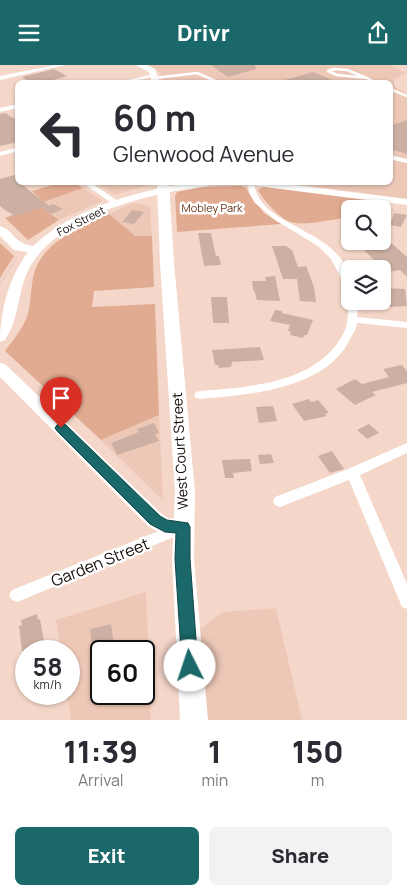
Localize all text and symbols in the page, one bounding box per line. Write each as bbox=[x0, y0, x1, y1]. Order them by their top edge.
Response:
text: Drivr bbox=[177, 18, 230, 48]
icon: menu bbox=[15, 19, 43, 47]
icon: share bbox=[364, 19, 392, 47]
text: 60 m bbox=[113, 94, 196, 142]
icon: left bbox=[30, 100, 95, 165]
text: Glenwood Avenue bbox=[113, 139, 294, 169]
park label: Mobley Park bbox=[181, 200, 243, 215]
map controls bbox=[341, 200, 391, 310]
button: search bbox=[341, 200, 391, 250]
street label: Fox Street bbox=[54, 202, 107, 239]
button: layers bbox=[341, 260, 391, 310]
pin bbox=[40, 377, 82, 428]
icon: arrive bbox=[47, 384, 75, 412]
street label: West Court Street bbox=[167, 392, 192, 510]
street label: Garden Street bbox=[48, 532, 152, 592]
position arrow bbox=[163, 639, 215, 691]
speed limit sign: 60 bbox=[90, 640, 155, 705]
text: 58 bbox=[33, 649, 62, 684]
text: km/h bbox=[34, 676, 61, 693]
text: 11:39 bbox=[64, 731, 138, 772]
text: 1 bbox=[208, 731, 222, 772]
text: 150 bbox=[292, 731, 343, 772]
text: Arrival bbox=[78, 769, 124, 791]
text: min bbox=[202, 769, 228, 791]
text: m bbox=[311, 769, 324, 791]
button: Exit bbox=[15, 827, 199, 885]
button: Share bbox=[209, 827, 392, 885]

